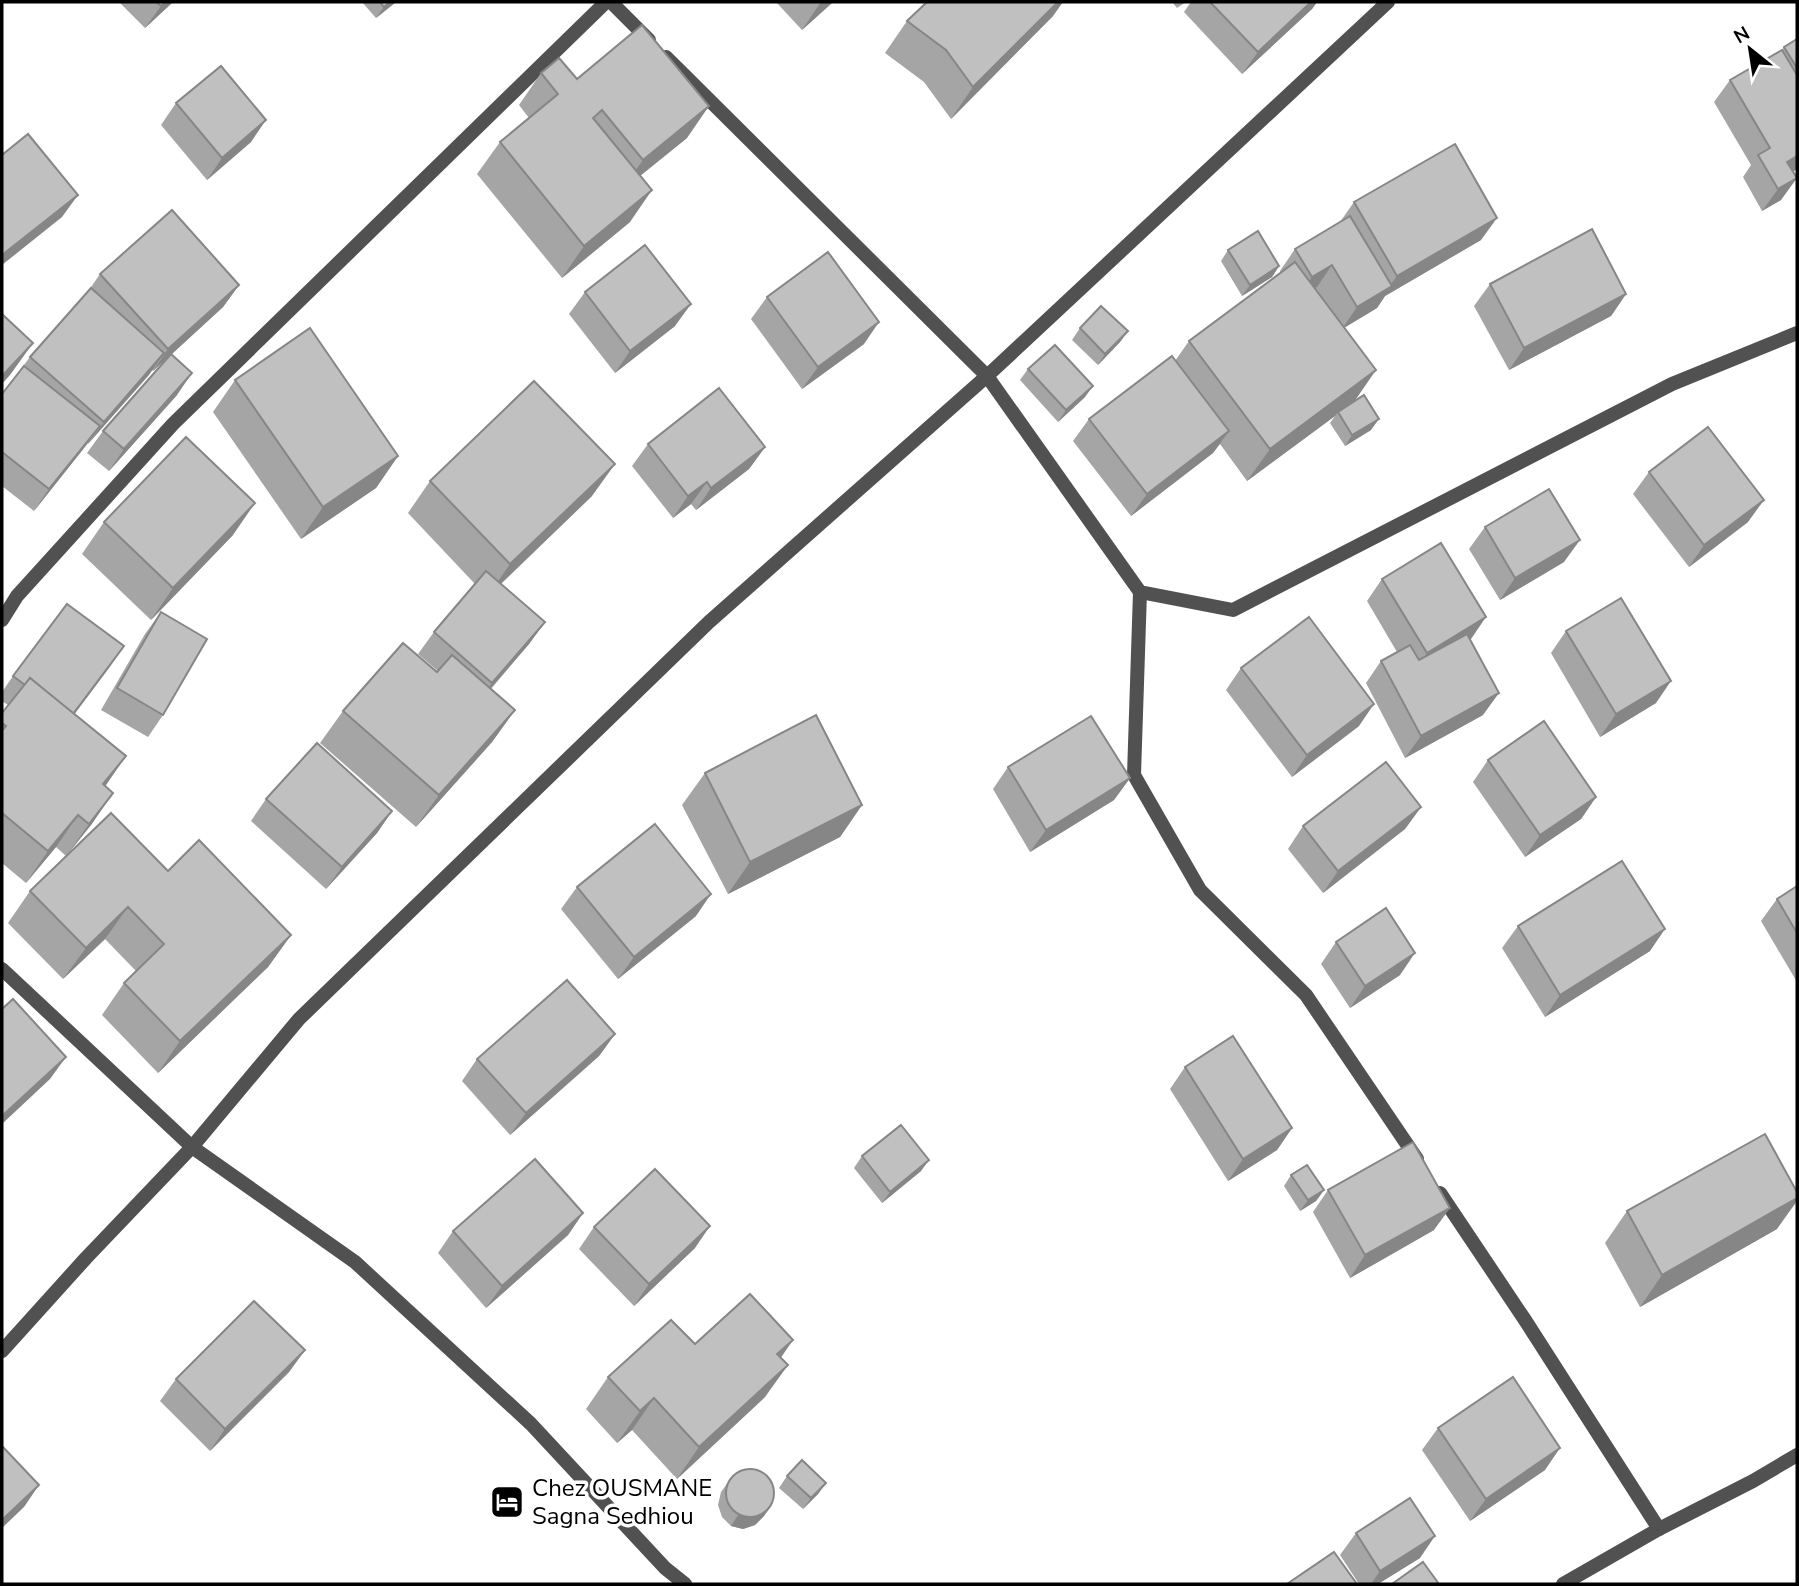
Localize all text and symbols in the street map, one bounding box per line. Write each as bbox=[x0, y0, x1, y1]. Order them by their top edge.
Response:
north arrow bbox=[1715, 14, 1785, 84]
text: N bbox=[1729, 20, 1755, 50]
place label: Chez OUSMANE Sagna Sedhiou bbox=[532, 1472, 712, 1532]
hotel icon: Chez OUSMANE Sagna Sedhiou bbox=[488, 1483, 526, 1521]

